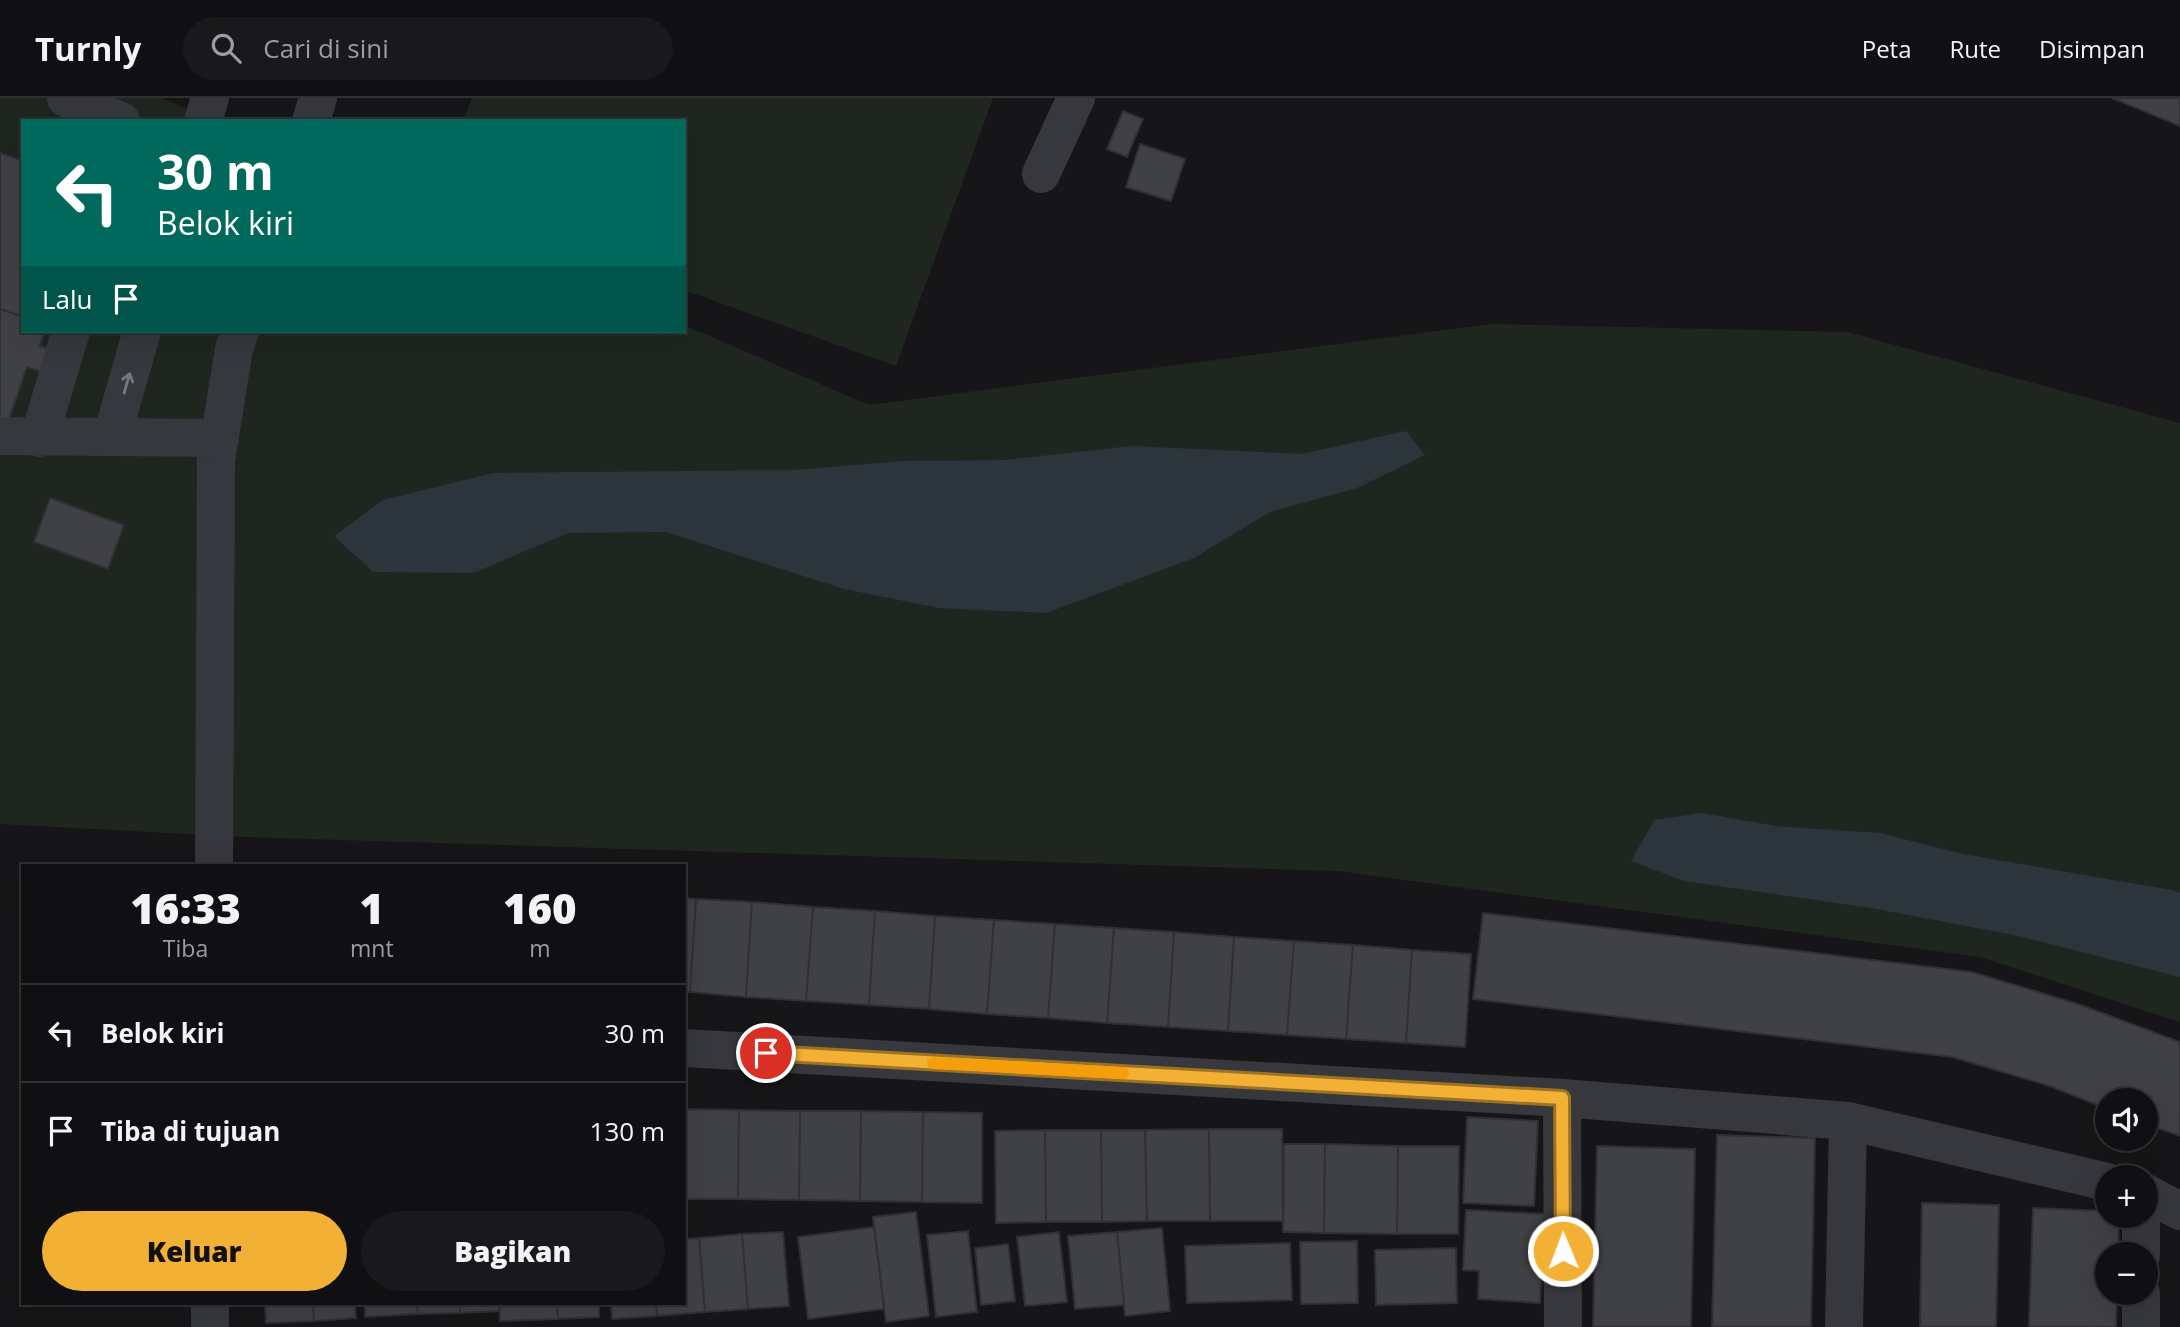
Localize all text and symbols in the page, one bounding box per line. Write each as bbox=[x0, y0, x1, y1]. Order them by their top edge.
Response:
search box bbox=[183, 17, 673, 80]
text: Turnly bbox=[35, 26, 141, 71]
icon: search bbox=[207, 29, 245, 67]
text: Cari di sini bbox=[263, 30, 389, 66]
text: Peta bbox=[1862, 32, 1912, 65]
text: Rute bbox=[1950, 32, 2001, 65]
text: Disimpan bbox=[2039, 32, 2145, 65]
text: 30 m bbox=[157, 138, 274, 204]
icon: left bbox=[42, 147, 133, 238]
text: Belok kiri bbox=[157, 201, 294, 244]
icon: arrive bbox=[107, 280, 145, 318]
text: Lalu bbox=[42, 281, 93, 317]
one-way arrow bbox=[121, 372, 134, 395]
text: 16:33 bbox=[130, 879, 241, 936]
text: 1 bbox=[360, 879, 384, 936]
text: 160 bbox=[503, 879, 577, 936]
text: Tiba bbox=[163, 932, 208, 964]
text: mnt bbox=[350, 932, 394, 964]
text: m bbox=[529, 932, 550, 964]
icon: left bbox=[42, 1014, 80, 1052]
text: Belok kiri bbox=[101, 1015, 225, 1051]
text: 30 m bbox=[604, 1015, 665, 1051]
pin bbox=[736, 1023, 796, 1083]
icon: arrive bbox=[747, 1034, 785, 1072]
map controls bbox=[2095, 1088, 2158, 1305]
button: sound bbox=[2095, 1088, 2158, 1151]
icon: arrive bbox=[42, 1112, 80, 1150]
text: Tiba di tujuan bbox=[101, 1113, 280, 1149]
text: 130 m bbox=[590, 1113, 665, 1149]
button: + bbox=[2095, 1165, 2158, 1228]
button: Keluar bbox=[42, 1211, 347, 1291]
button: Bagikan bbox=[361, 1211, 665, 1291]
position arrow bbox=[1526, 1214, 1600, 1288]
button: − bbox=[2095, 1242, 2158, 1305]

